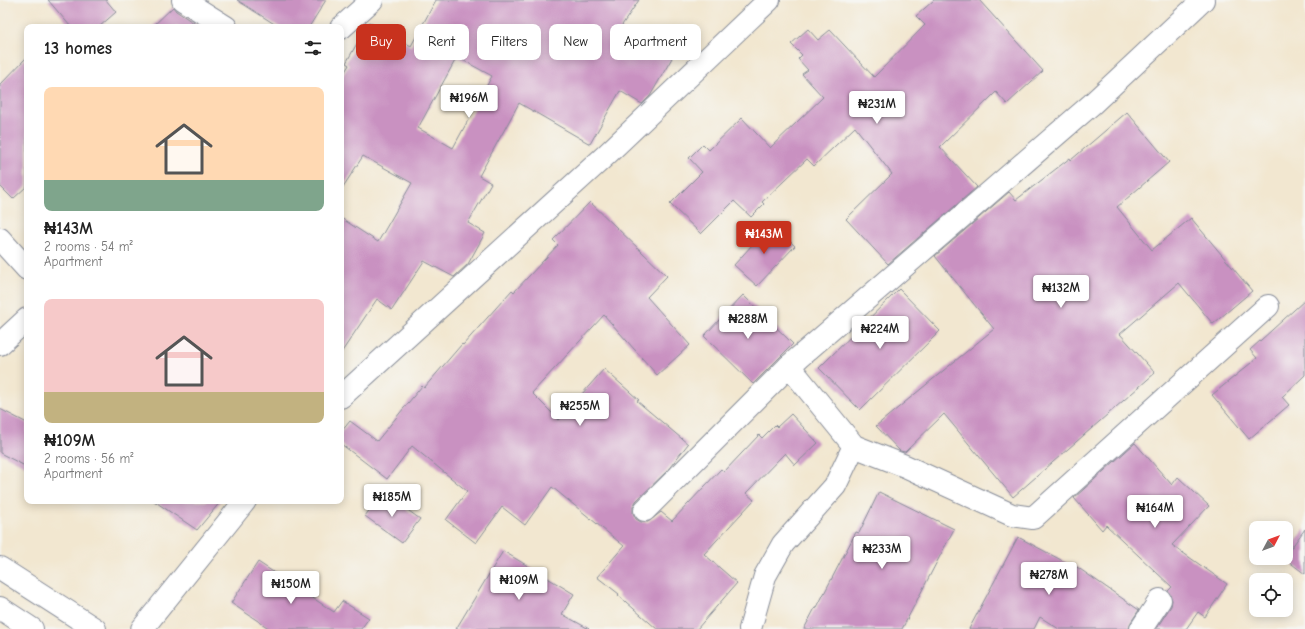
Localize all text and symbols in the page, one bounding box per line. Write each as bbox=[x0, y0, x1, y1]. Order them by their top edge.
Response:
chip: Buy bbox=[356, 24, 406, 60]
chip: Rent bbox=[414, 24, 469, 60]
chip: Filters bbox=[477, 24, 541, 60]
chip: New bbox=[549, 24, 602, 60]
chip: Apartment bbox=[610, 24, 701, 60]
icon: filters bbox=[302, 37, 324, 59]
text: 13 homes bbox=[44, 39, 112, 58]
pin: ₦196M bbox=[441, 85, 497, 119]
text: ₦196M bbox=[450, 90, 488, 105]
pin: ₦231M bbox=[849, 91, 905, 125]
text: ₦231M bbox=[858, 96, 896, 111]
icon: home bbox=[148, 113, 220, 185]
text: ₦143M bbox=[44, 219, 93, 238]
pin: ₦143M bbox=[736, 221, 792, 255]
text: ₦143M bbox=[745, 226, 783, 241]
text: 2 rooms · 54 m² bbox=[44, 239, 133, 254]
text: Apartment bbox=[44, 254, 102, 269]
pin: ₦132M bbox=[1033, 275, 1089, 309]
text: ₦132M bbox=[1042, 280, 1080, 295]
pin: ₦288M bbox=[720, 306, 776, 340]
text: ₦288M bbox=[728, 311, 768, 326]
pin: ₦224M bbox=[852, 316, 908, 350]
text: ₦224M bbox=[861, 321, 899, 336]
icon: home bbox=[148, 325, 220, 397]
pin: ₦255M bbox=[552, 393, 608, 427]
text: ₦255M bbox=[560, 398, 600, 413]
text: ₦109M bbox=[44, 431, 95, 450]
text: 2 rooms · 56 m² bbox=[44, 451, 133, 466]
text: Apartment bbox=[44, 466, 102, 481]
pin: ₦185M bbox=[364, 484, 420, 518]
text: ₦185M bbox=[373, 489, 411, 504]
pin: ₦164M bbox=[1127, 495, 1183, 529]
text: ₦164M bbox=[1136, 500, 1174, 515]
north arrow bbox=[1249, 521, 1293, 565]
map controls bbox=[1249, 521, 1293, 617]
pin: ₦233M bbox=[854, 536, 910, 570]
text: ₦233M bbox=[862, 541, 902, 556]
pin: ₦278M bbox=[1021, 562, 1077, 596]
pin: ₦109M bbox=[491, 567, 547, 601]
text: ₦278M bbox=[1030, 567, 1068, 582]
pin: ₦150M bbox=[263, 571, 319, 605]
text: ₦109M bbox=[499, 572, 539, 587]
button: locate bbox=[1249, 573, 1293, 617]
text: ₦150M bbox=[271, 576, 311, 591]

